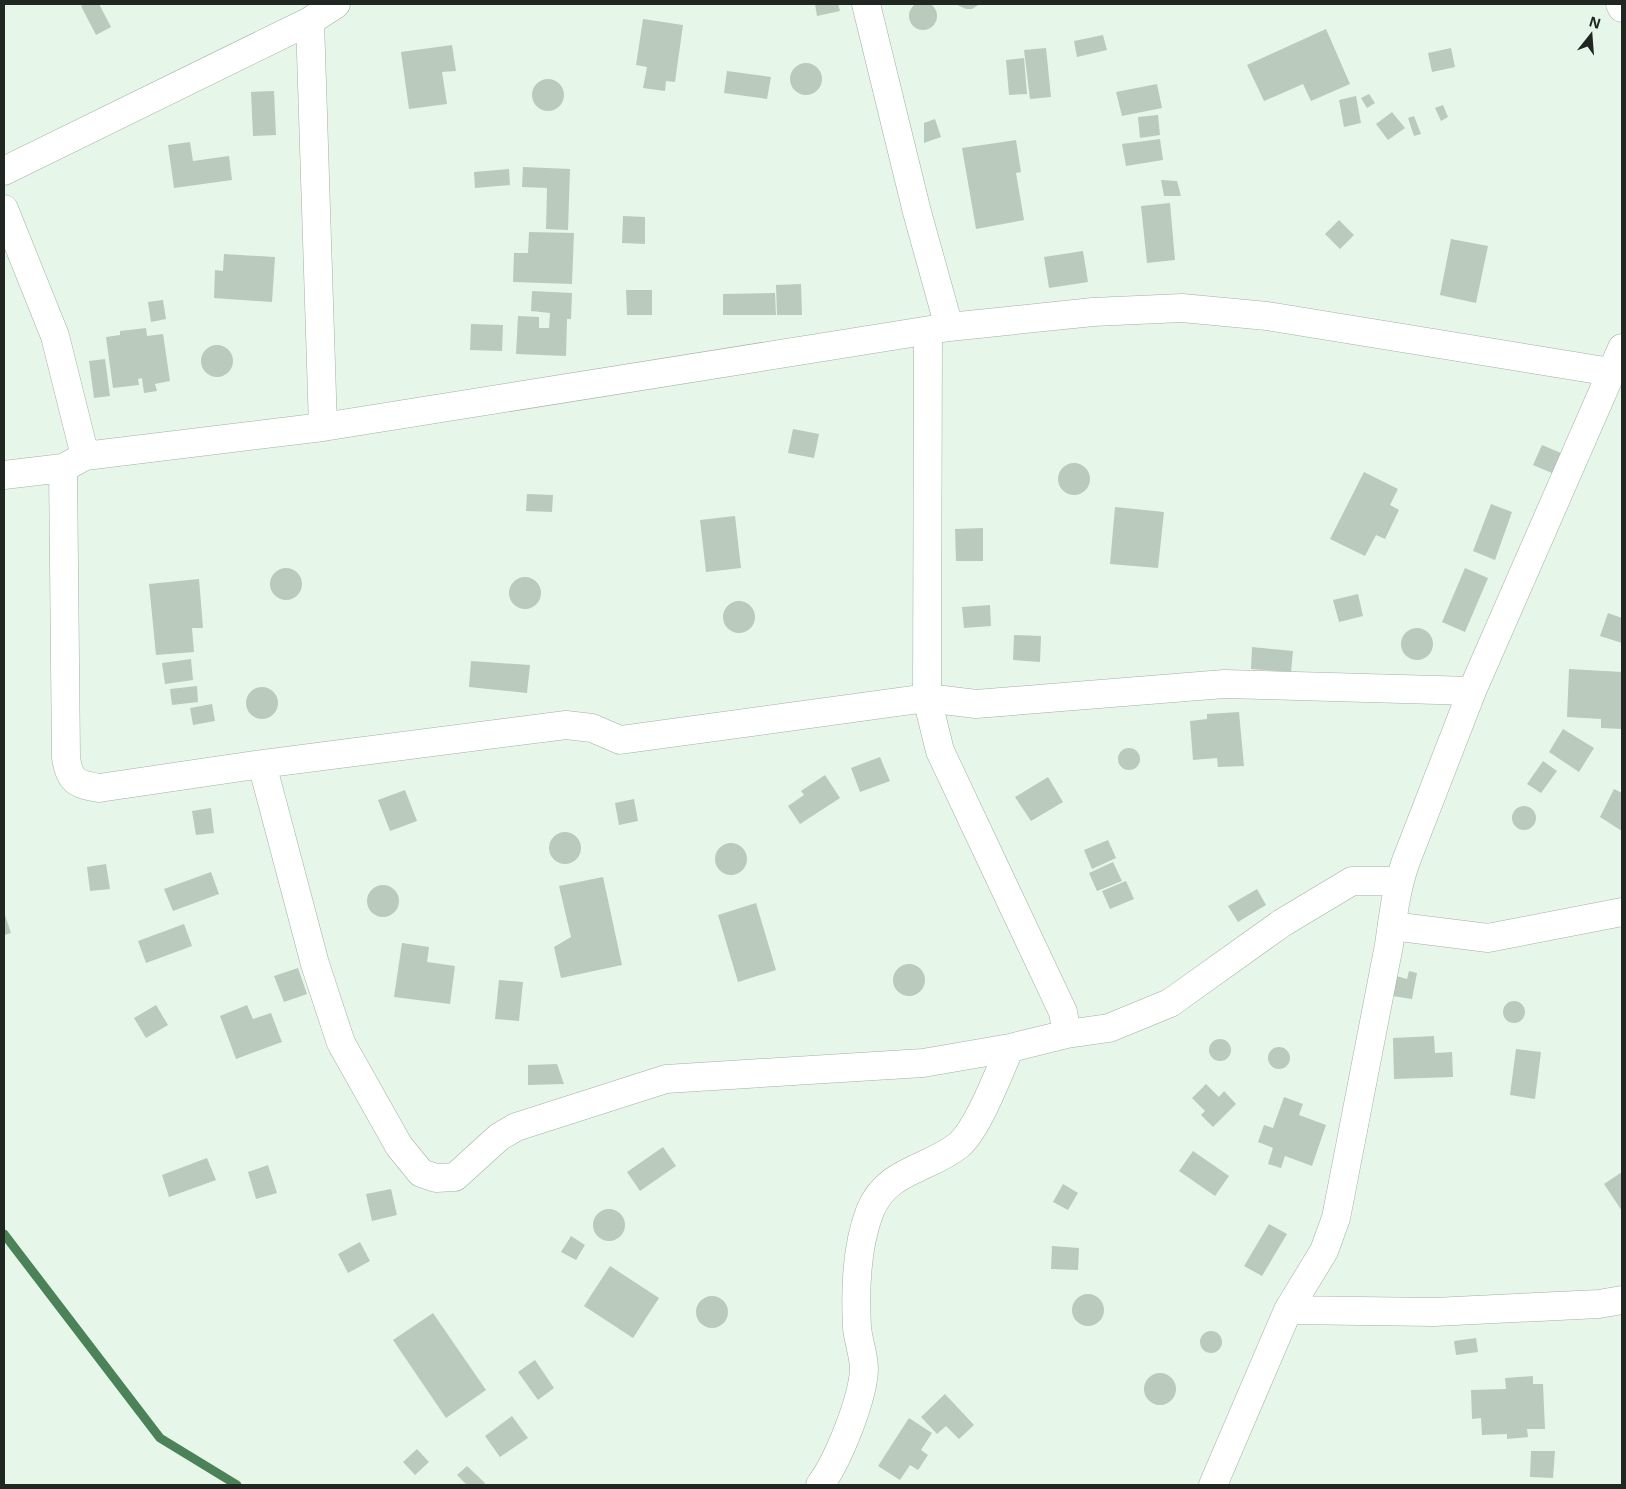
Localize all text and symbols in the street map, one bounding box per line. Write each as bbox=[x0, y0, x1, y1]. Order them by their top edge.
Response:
north arrow bbox=[1566, 10, 1616, 60]
text: N bbox=[1587, 11, 1603, 33]

